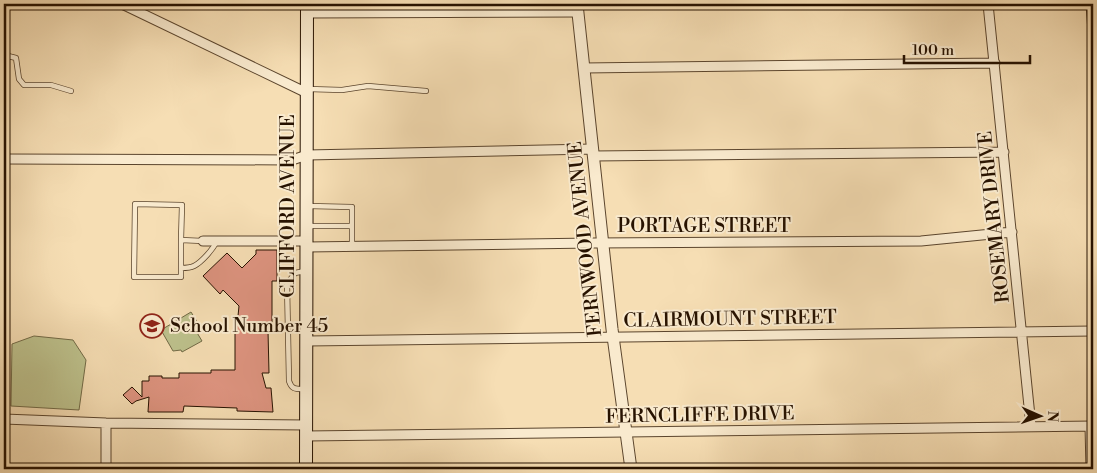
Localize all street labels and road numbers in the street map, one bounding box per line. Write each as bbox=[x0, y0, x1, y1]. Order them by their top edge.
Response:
street label: CLIFFORD AVENUE bbox=[276, 114, 300, 298]
street label: ROSEMARY DRIVE bbox=[973, 130, 1015, 304]
street label: FERNWOOD AVENUE bbox=[563, 140, 607, 338]
street label: PORTAGE STREET bbox=[617, 214, 791, 238]
street label: CLAIRMOUNT STREET bbox=[623, 305, 837, 333]
street label: FERNCLIFFE DRIVE bbox=[605, 401, 795, 429]

